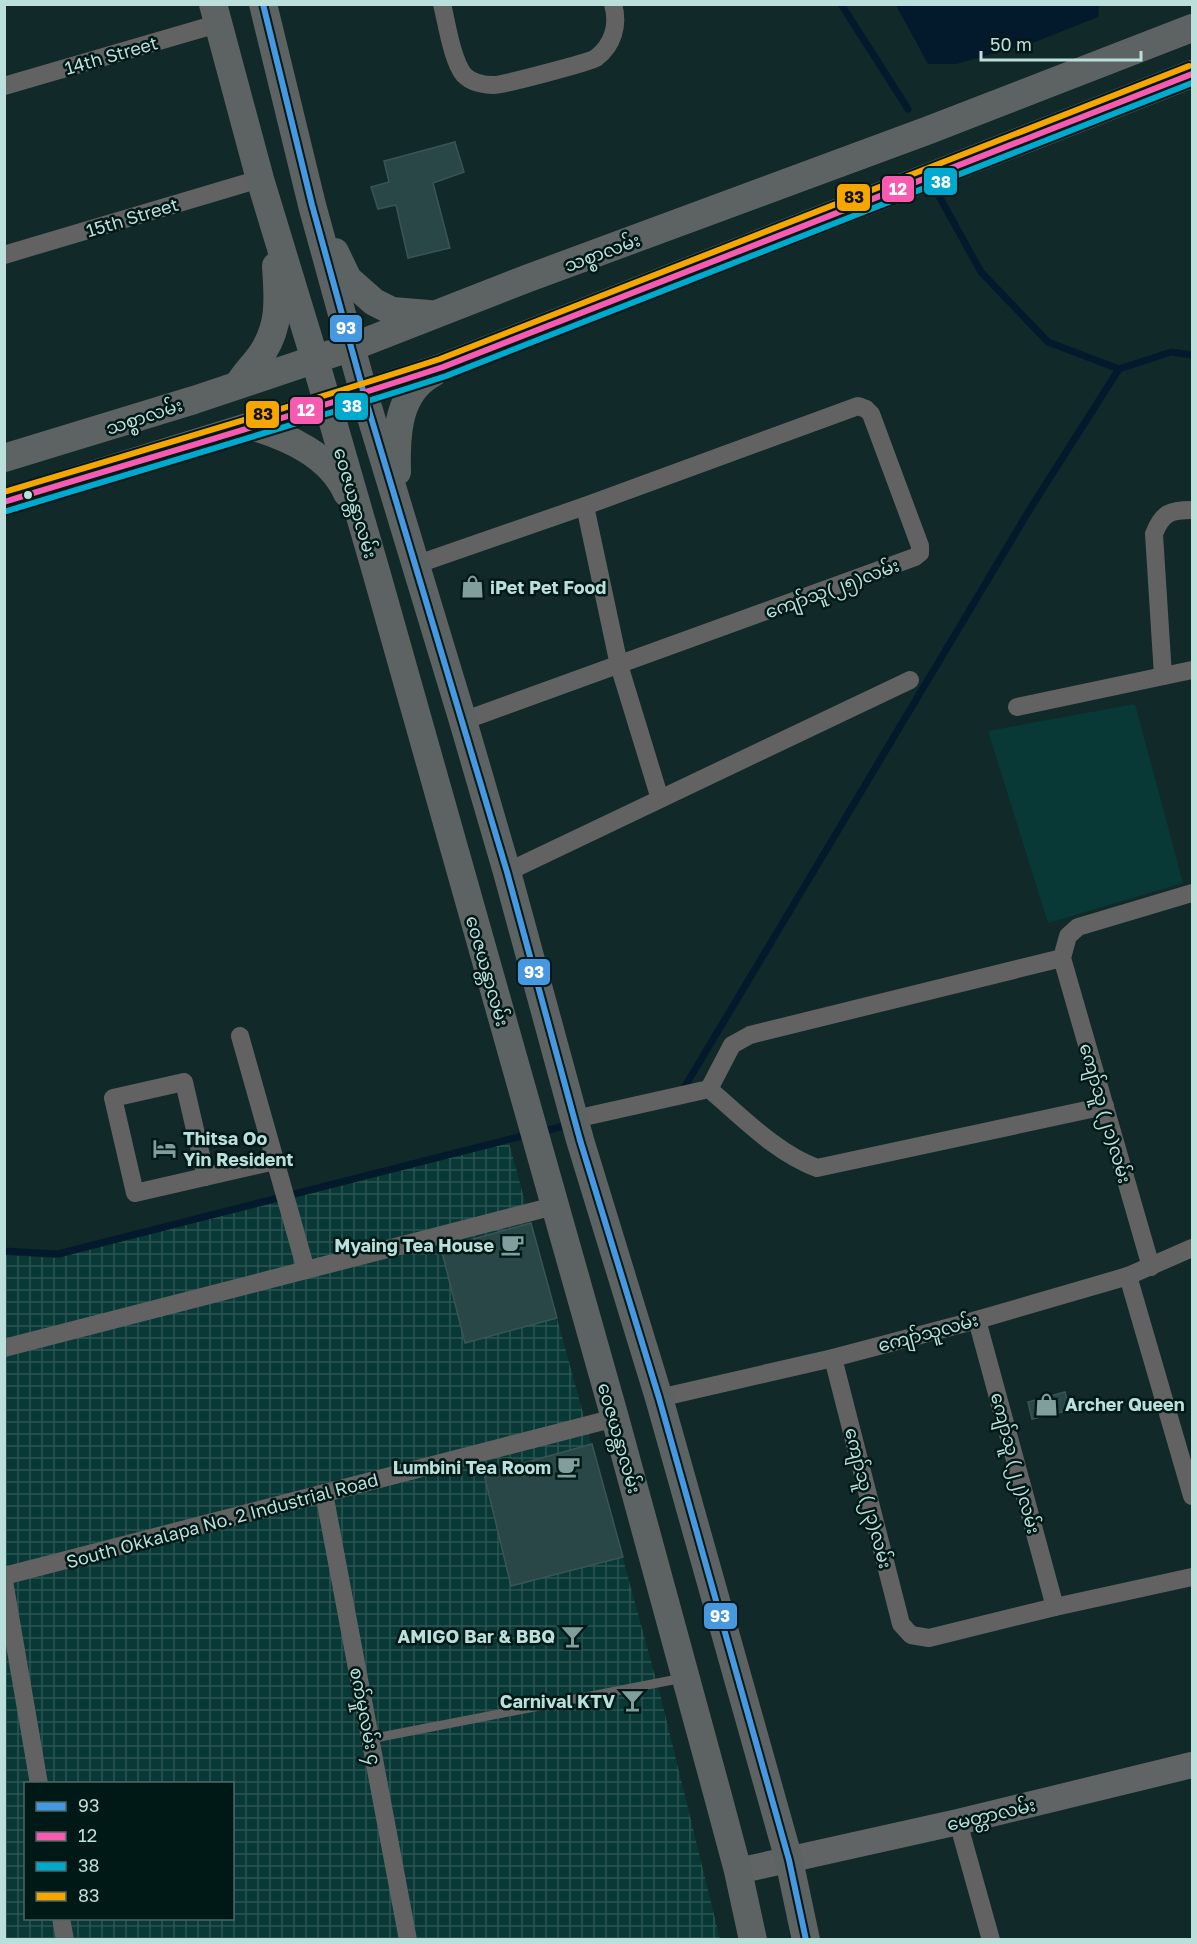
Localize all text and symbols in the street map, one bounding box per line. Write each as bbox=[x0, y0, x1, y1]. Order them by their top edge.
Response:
scale bar bbox=[981, 24, 1142, 62]
street label: 14th Street bbox=[62, 31, 160, 79]
text: 50 m bbox=[990, 33, 1032, 55]
line badge: 38 bbox=[923, 167, 958, 196]
text: 38 bbox=[931, 172, 951, 192]
line badge: 12 bbox=[881, 175, 915, 203]
text: 12 bbox=[889, 179, 907, 199]
line badge: 83 bbox=[836, 183, 871, 212]
text: 83 bbox=[844, 187, 864, 207]
street label: 15th Street bbox=[83, 193, 181, 241]
street label: သစ္စာလမ်း bbox=[561, 227, 645, 281]
line badge: 93 bbox=[329, 314, 363, 343]
text: 93 bbox=[336, 318, 356, 338]
street label: သစ္စာလမ်း bbox=[103, 392, 187, 444]
line badge: 38 bbox=[334, 392, 369, 421]
line badge: 12 bbox=[289, 396, 324, 425]
text: 38 bbox=[342, 396, 362, 416]
line badge: 83 bbox=[245, 400, 280, 429]
text: 12 bbox=[297, 400, 315, 420]
text: 83 bbox=[253, 404, 273, 424]
street label: ဝေဇယန္တာလမ်း bbox=[325, 445, 383, 562]
unlabelled marker bbox=[22, 489, 34, 501]
street label: ကျော်သူ(၂၅)လမ်း bbox=[762, 553, 904, 627]
shop icon: iPet Pet Food bbox=[459, 574, 485, 600]
place label: iPet Pet Food bbox=[490, 576, 606, 598]
street label: ဝေဇယန္တာလမ်း bbox=[457, 913, 515, 1030]
line badge: 93 bbox=[517, 958, 551, 986]
text: 93 bbox=[524, 962, 544, 982]
street label: ကျော်သူ (၂၁)လမ်း bbox=[1071, 1040, 1137, 1187]
place label: Thitsa Oo Yin Resident bbox=[183, 1127, 294, 1170]
hotel icon: Thitsa Oo Yin Resident bbox=[152, 1135, 178, 1161]
cafe icon: Myaing Tea House bbox=[499, 1232, 525, 1258]
place label: Myaing Tea House bbox=[334, 1234, 494, 1256]
street label: ကျော်သူလမ်း bbox=[875, 1307, 982, 1361]
street label: ဝေဇယန္တာလမ်း bbox=[589, 1380, 647, 1497]
street label: ကျော်သူ (၂၂)လမ်း bbox=[982, 1390, 1046, 1537]
shop icon: Archer Queen bbox=[1034, 1391, 1060, 1417]
place label: Archer Queen bbox=[1065, 1393, 1185, 1415]
street label: ကျော်သူ (၂၃)လမ်း bbox=[836, 1425, 898, 1572]
cafe icon: Lumbini Tea Room bbox=[556, 1454, 582, 1480]
place label: Lumbini Tea Room bbox=[393, 1456, 551, 1478]
street label: South Okkalapa No. 2 Industrial Road bbox=[64, 1468, 380, 1572]
line badge: 93 bbox=[703, 1602, 738, 1630]
text: 93 bbox=[710, 1606, 730, 1626]
bar icon: AMIGO Bar & BBQ bbox=[560, 1623, 586, 1649]
place label: AMIGO Bar & BBQ bbox=[397, 1625, 555, 1647]
street label: စက်မှုလမ်း ၄ bbox=[341, 1665, 387, 1768]
bar icon: Carnival KTV bbox=[620, 1688, 646, 1714]
place label: Carnival KTV bbox=[500, 1690, 615, 1712]
legend bbox=[24, 1782, 234, 1920]
street label: မေတ္တာလမ်း bbox=[944, 1792, 1039, 1840]
text: 93 bbox=[78, 1794, 99, 1816]
text: 12 bbox=[78, 1824, 97, 1846]
text: 38 bbox=[78, 1854, 100, 1876]
text: 83 bbox=[78, 1884, 100, 1906]

